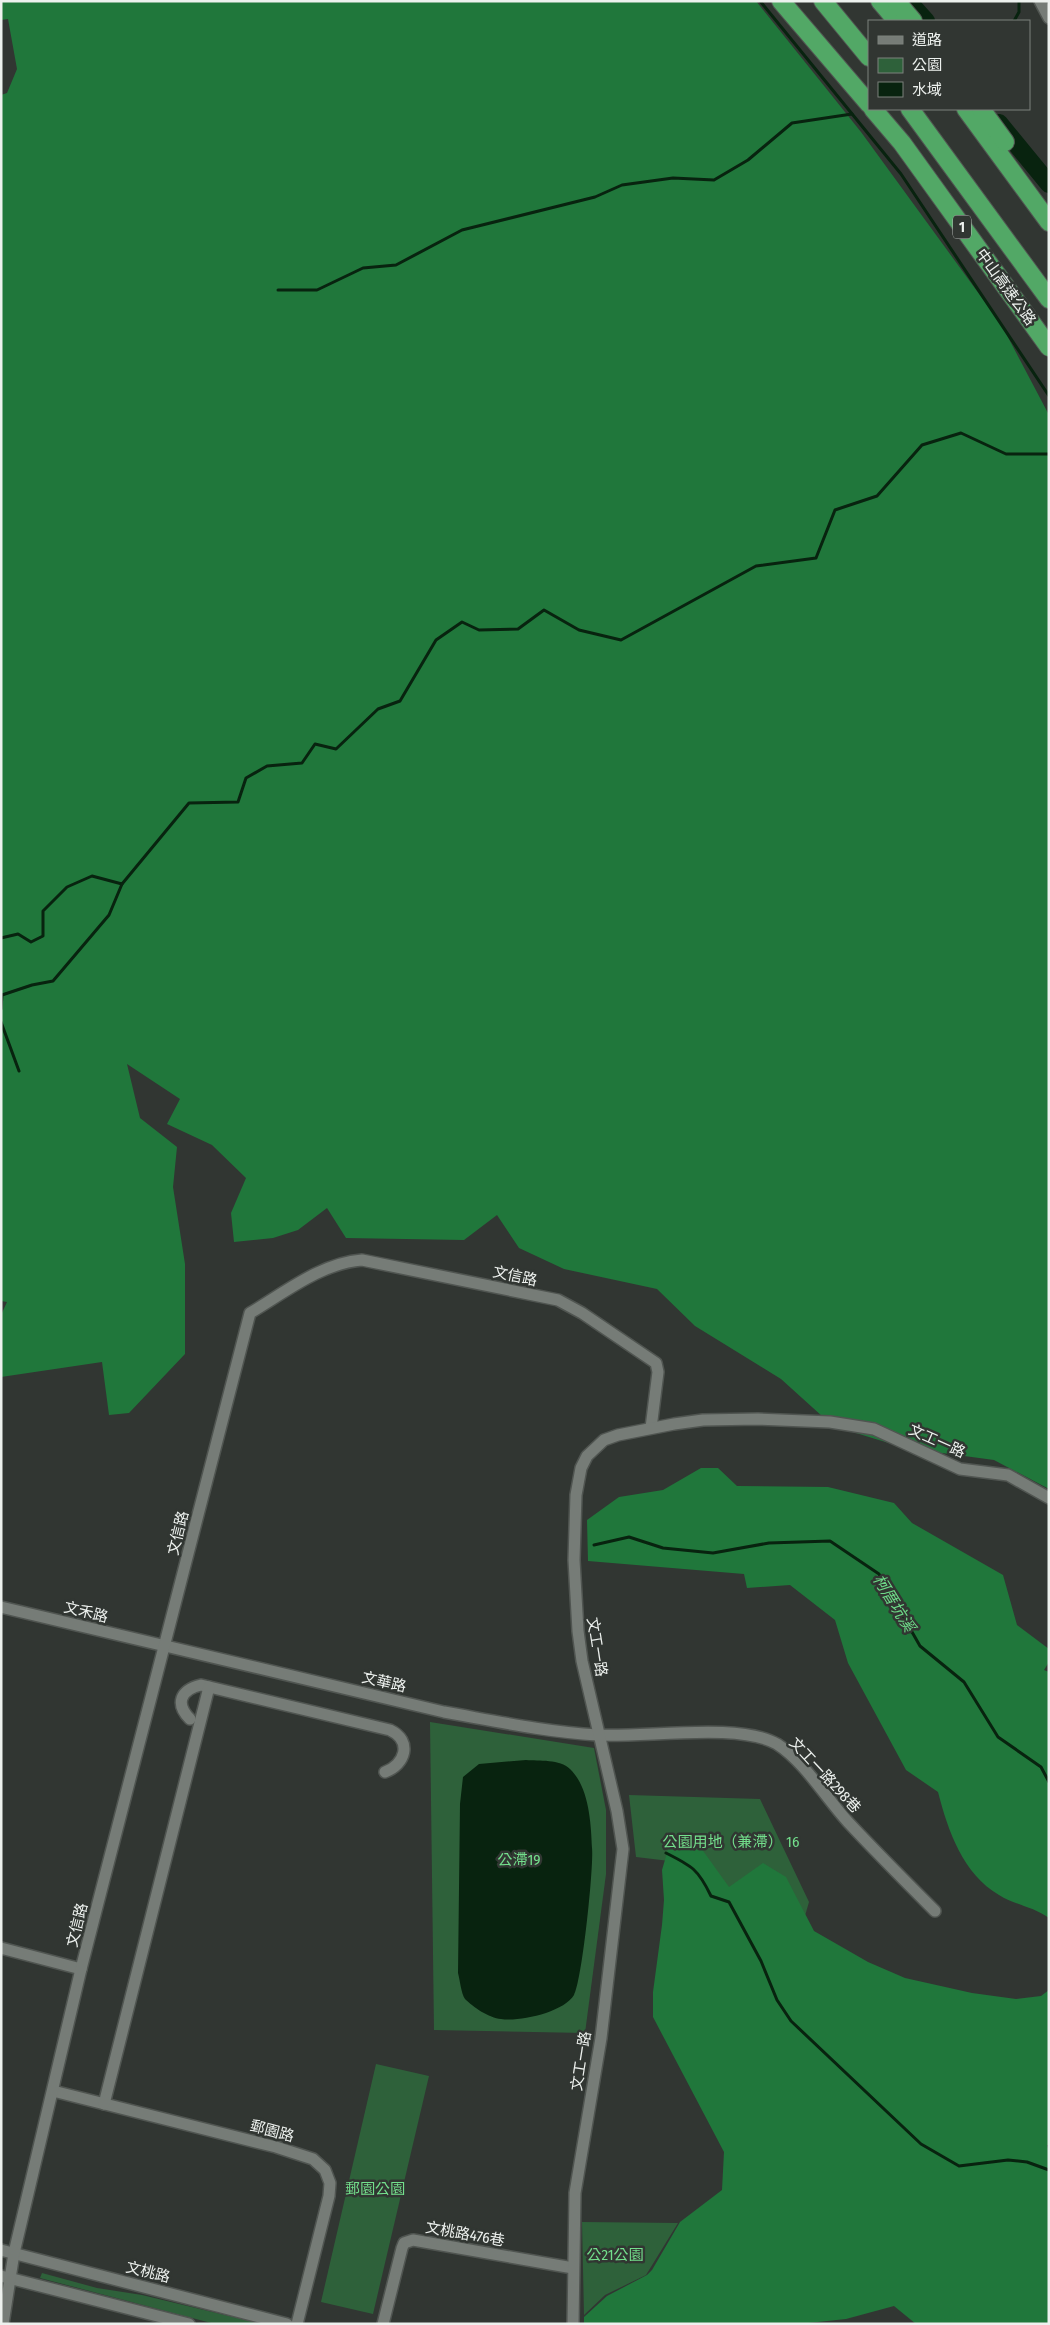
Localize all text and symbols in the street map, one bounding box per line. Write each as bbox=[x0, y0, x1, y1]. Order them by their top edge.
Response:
legend bbox=[868, 20, 1030, 110]
text: 道路 bbox=[912, 31, 942, 49]
text: 公園 bbox=[912, 56, 942, 74]
text: 水域 bbox=[912, 81, 942, 99]
road number: 1 bbox=[953, 216, 971, 238]
street label: 中山高速公路 bbox=[972, 245, 1040, 329]
street label: 文信路 bbox=[491, 1263, 539, 1289]
street label: 文工一路 bbox=[906, 1421, 968, 1461]
street label: 文信路 bbox=[164, 1509, 192, 1557]
water label: 柯厝坑溪 bbox=[869, 1571, 920, 1637]
street label: 文禾路 bbox=[62, 1598, 110, 1626]
street label: 文工一路 bbox=[583, 1616, 611, 1678]
street label: 文華路 bbox=[360, 1668, 408, 1696]
street label: 文工一路298巷 bbox=[786, 1734, 864, 1816]
park label: 公園用地（兼滯） 16 bbox=[663, 1833, 799, 1851]
park label: 公滯19 bbox=[497, 1851, 541, 1869]
street label: 文信路 bbox=[63, 1901, 91, 1949]
street label: 文工一路 bbox=[567, 2030, 595, 2092]
street label: 郵園路 bbox=[248, 2116, 296, 2146]
park label: 郵園公園 bbox=[345, 2180, 405, 2198]
street label: 文桃路476巷 bbox=[424, 2218, 506, 2250]
park label: 公21公園 bbox=[586, 2246, 644, 2264]
street label: 文桃路 bbox=[124, 2258, 172, 2286]

